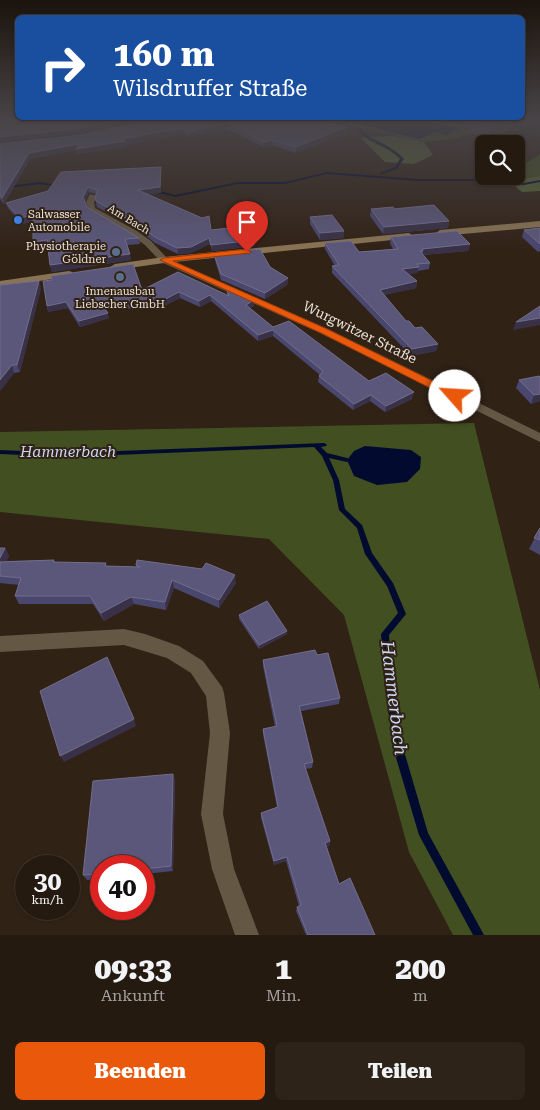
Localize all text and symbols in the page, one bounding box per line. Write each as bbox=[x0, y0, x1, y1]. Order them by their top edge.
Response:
text: 160 m bbox=[113, 34, 214, 75]
icon: right bbox=[30, 35, 95, 100]
text: Wilsdruffer Straße bbox=[113, 76, 307, 101]
map controls bbox=[475, 135, 525, 185]
button: search bbox=[475, 135, 525, 185]
pin bbox=[226, 201, 268, 252]
street label: Am Bach bbox=[105, 202, 152, 237]
place label: Salwasser Automobile bbox=[28, 208, 90, 234]
icon: arrive bbox=[233, 208, 261, 236]
marker: Salwasser Automobile bbox=[12, 214, 24, 226]
place label: Physiotherapie Göldner bbox=[26, 240, 106, 266]
marker: Physiotherapie Göldner bbox=[110, 246, 122, 258]
marker: Innenausbau Liebscher GmbH bbox=[114, 271, 126, 283]
place label: Innenausbau Liebscher GmbH bbox=[75, 285, 165, 311]
street label: Wurgwitzer Straße bbox=[300, 297, 420, 367]
position arrow bbox=[428, 369, 480, 421]
water label: Hammerbach bbox=[19, 443, 116, 461]
water label: Hammerbach bbox=[377, 638, 412, 756]
speed limit sign: 40 bbox=[90, 855, 155, 920]
text: 30 bbox=[33, 867, 62, 896]
text: km/h bbox=[31, 893, 64, 907]
text: 09:33 bbox=[94, 951, 172, 986]
text: 1 bbox=[275, 951, 292, 986]
text: 200 bbox=[395, 951, 446, 986]
text: Ankunft bbox=[101, 986, 165, 1005]
text: Min. bbox=[266, 986, 301, 1005]
text: m bbox=[413, 986, 428, 1005]
button: Beenden bbox=[15, 1042, 265, 1100]
button: Teilen bbox=[275, 1042, 525, 1100]

